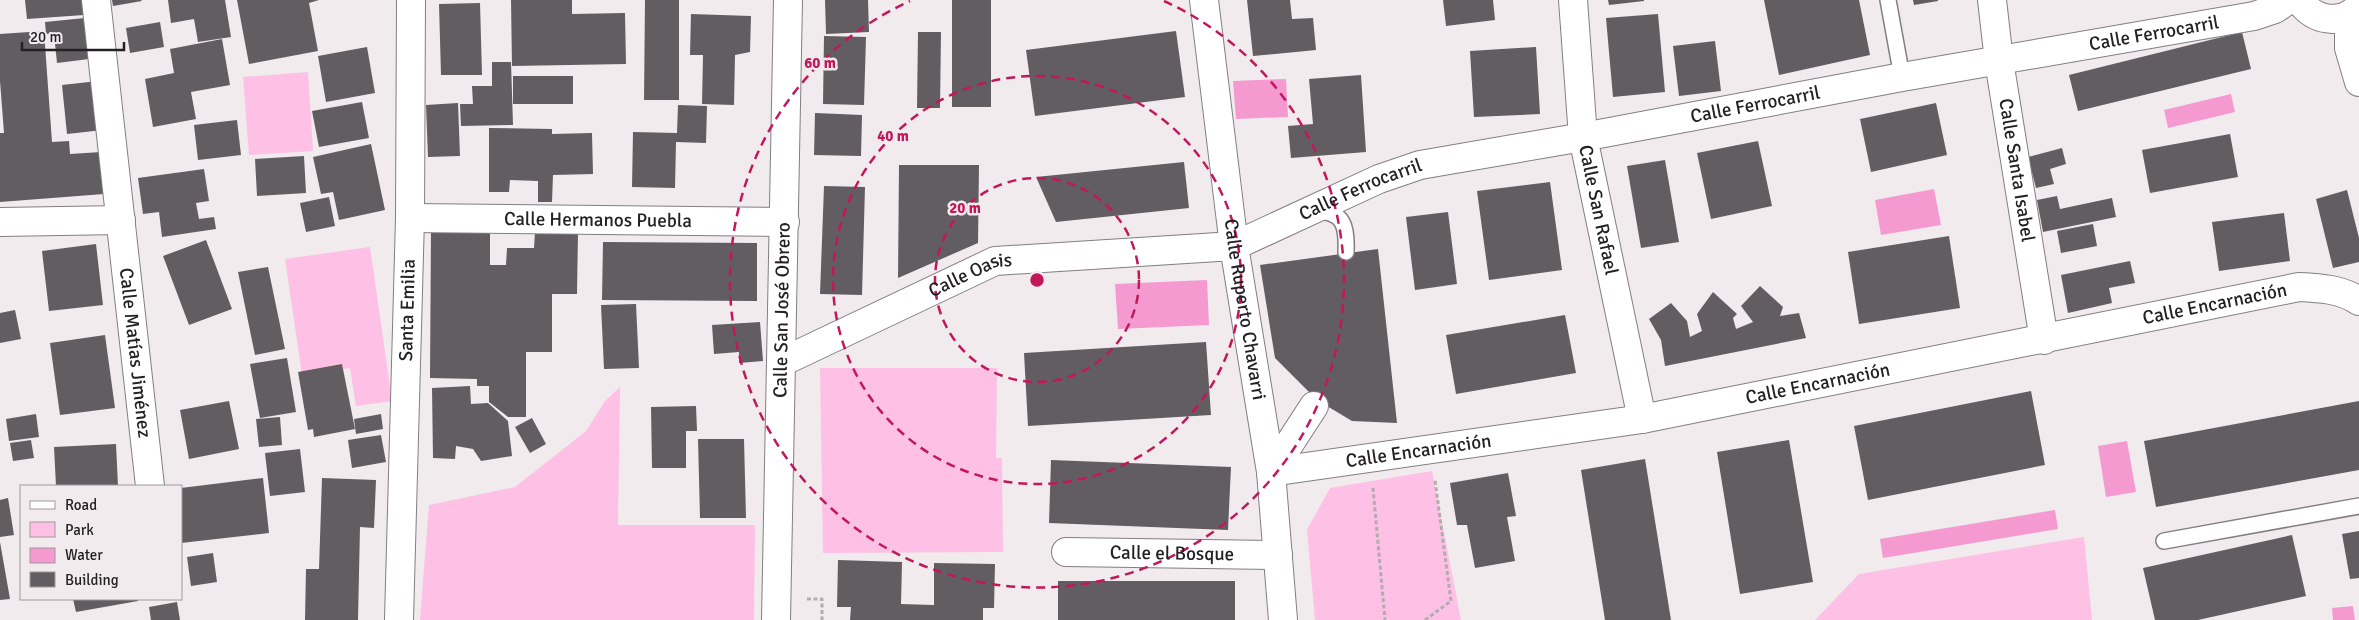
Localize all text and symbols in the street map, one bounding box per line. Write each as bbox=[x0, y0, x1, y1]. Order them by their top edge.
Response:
street label: Calle Ferrocarril bbox=[2087, 10, 2221, 56]
scale bar bbox=[22, 20, 125, 52]
text: 20 m bbox=[30, 28, 61, 46]
text: 60 m bbox=[804, 54, 836, 72]
street label: Calle Ferrocarril bbox=[1688, 81, 1822, 129]
street label: Calle Santa Isabel bbox=[1993, 97, 2040, 244]
text: 40 m bbox=[877, 127, 909, 145]
street label: Calle San Rafael bbox=[1573, 143, 1624, 277]
street label: Calle Ferrocarril bbox=[1295, 153, 1425, 226]
text: 20 m bbox=[949, 199, 981, 217]
street label: Calle Hermanos Puebla bbox=[504, 207, 692, 233]
street label: Calle Ruperto Chavarri bbox=[1219, 217, 1271, 402]
street label: Calle San José Obrero bbox=[768, 222, 796, 398]
street label: Calle Oasis bbox=[924, 248, 1013, 303]
street label: Santa Emilia bbox=[394, 259, 421, 362]
street label: Calle Matías Jiménez bbox=[114, 266, 157, 439]
centre of rings bbox=[1028, 271, 1046, 289]
street label: Calle Encarnación bbox=[2141, 278, 2289, 330]
street label: Calle Encarnación bbox=[1743, 357, 1892, 410]
street label: Calle Encarnación bbox=[1344, 429, 1493, 473]
legend bbox=[20, 485, 182, 600]
text: Road bbox=[65, 496, 97, 514]
text: Park bbox=[65, 521, 94, 539]
street label: Calle el Bosque bbox=[1110, 541, 1234, 566]
text: Water bbox=[65, 546, 103, 564]
text: Building bbox=[65, 571, 119, 589]

